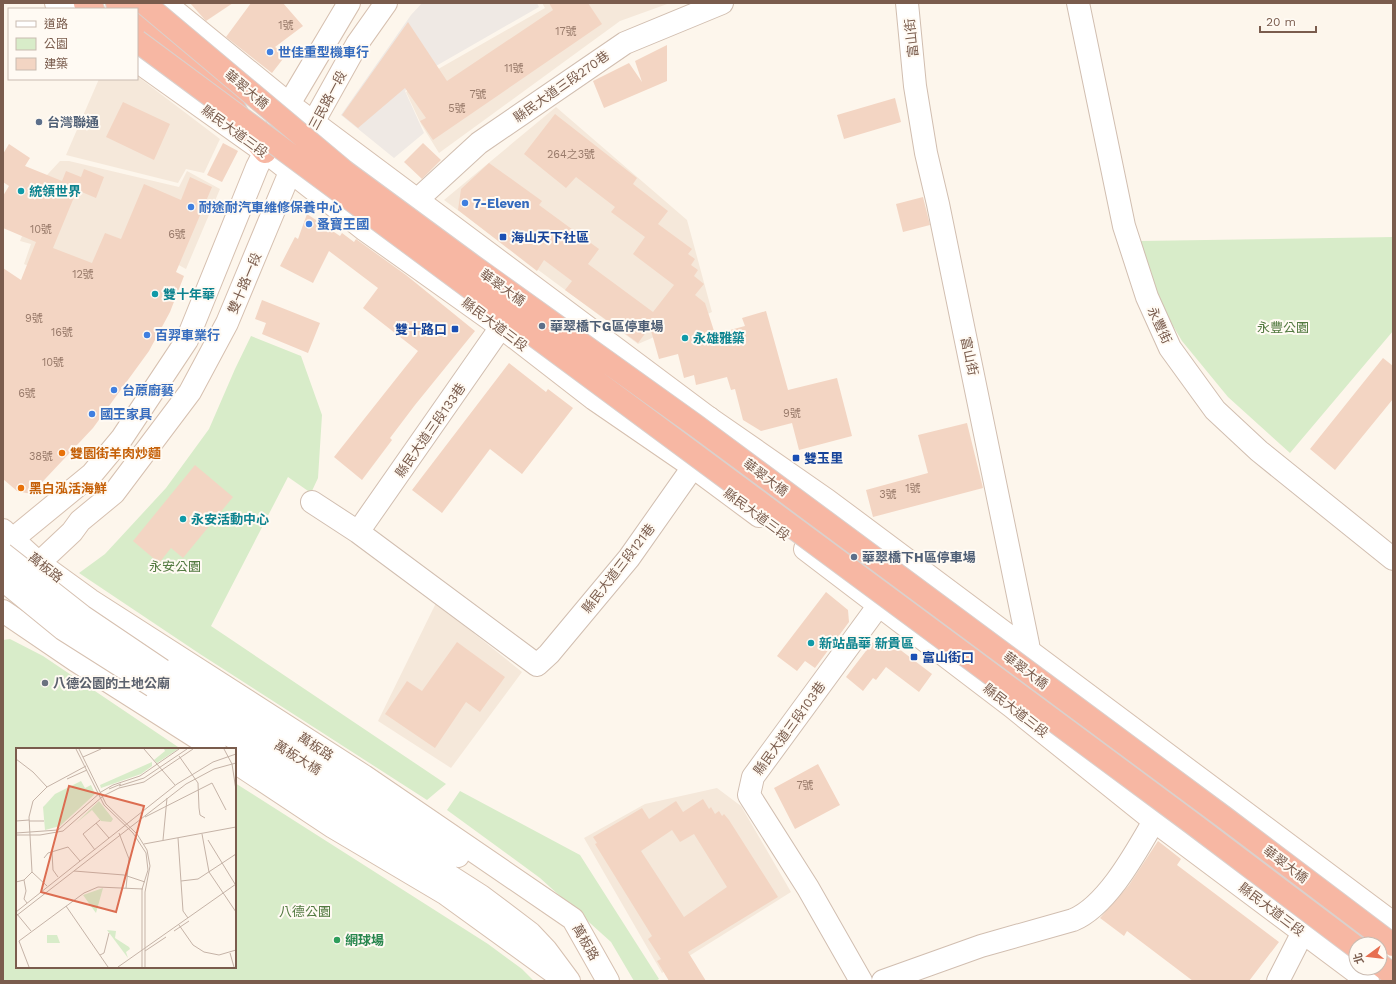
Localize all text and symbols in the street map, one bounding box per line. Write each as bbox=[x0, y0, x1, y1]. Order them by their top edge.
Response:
legend bbox=[8, 8, 138, 80]
scale bar bbox=[1260, 8, 1316, 34]
text: 20 m bbox=[1266, 15, 1296, 29]
text: 道路 bbox=[44, 17, 68, 31]
street label: 富山街 bbox=[902, 18, 921, 58]
house number: 1號 bbox=[278, 19, 294, 32]
house number: 17號 bbox=[555, 25, 577, 38]
text: 公園 bbox=[44, 37, 68, 51]
place label: 世佳重型機車行 bbox=[278, 45, 369, 60]
marker: 世佳重型機車行 bbox=[265, 47, 275, 57]
street label: 縣民大道三段270巷 bbox=[511, 48, 612, 125]
text: 建築 bbox=[44, 57, 68, 71]
house number: 11號 bbox=[504, 62, 524, 75]
street label: 華翠大橋 bbox=[222, 67, 271, 112]
street label: 三民路一段 bbox=[306, 68, 349, 132]
house number: 7號 bbox=[469, 88, 487, 101]
street label: 縣民大道三段 bbox=[199, 102, 271, 160]
house number: 5號 bbox=[448, 102, 466, 115]
place label: 台灣聯通 bbox=[47, 115, 99, 130]
marker: 台灣聯通 bbox=[34, 117, 44, 127]
house number: 264之3號 bbox=[547, 148, 595, 161]
place label: 統領世界 bbox=[29, 184, 81, 199]
marker: 統領世界 bbox=[16, 186, 26, 196]
place label: 7-Eleven bbox=[473, 196, 530, 211]
marker: 7-Eleven bbox=[460, 198, 470, 208]
place label: 耐途耐汽車維修保養中心 bbox=[199, 200, 342, 215]
marker: 耐途耐汽車維修保養中心 bbox=[186, 202, 196, 212]
place label: 蚤寶王國 bbox=[317, 217, 369, 232]
marker: 蚤寶王國 bbox=[304, 219, 314, 229]
house number: 10號 bbox=[30, 223, 52, 236]
house number: 6號 bbox=[168, 228, 186, 241]
place label: 海山天下社區 bbox=[511, 230, 589, 245]
marker: 海山天下社區 bbox=[498, 232, 508, 242]
street label: 雙十路一段 bbox=[225, 250, 264, 316]
street label: 華翠大橋 bbox=[477, 266, 528, 309]
house number: 12號 bbox=[72, 268, 94, 281]
place label: 雙十年華 bbox=[163, 287, 215, 302]
marker: 雙十年華 bbox=[150, 289, 160, 299]
street label: 縣民大道三段 bbox=[459, 295, 530, 354]
street label: 永豐街 bbox=[1145, 304, 1175, 346]
house number: 9號 bbox=[25, 312, 43, 325]
place label: 華翠橋下G區停車場 bbox=[550, 319, 663, 334]
park label: 永豐公園 bbox=[1257, 320, 1309, 335]
marker: 華翠橋下G區停車場 bbox=[537, 321, 547, 331]
place label: 雙十路口 bbox=[395, 322, 447, 337]
marker: 雙十路口 bbox=[450, 324, 460, 334]
house number: 16號 bbox=[51, 326, 73, 339]
place label: 百羿車業行 bbox=[155, 328, 220, 343]
marker: 百羿車業行 bbox=[142, 330, 152, 340]
place label: 永雄雅築 bbox=[693, 331, 745, 346]
marker: 永雄雅築 bbox=[680, 333, 690, 343]
street label: 富山街 bbox=[958, 335, 981, 377]
house number: 10號 bbox=[42, 356, 64, 369]
street label: 縣民大道三段133巷 bbox=[392, 380, 468, 480]
place label: 台蒝廚藝 bbox=[122, 383, 174, 398]
marker: 台蒝廚藝 bbox=[109, 385, 119, 395]
house number: 6號 bbox=[18, 387, 36, 400]
place label: 國王家具 bbox=[100, 407, 152, 422]
house number: 9號 bbox=[783, 407, 801, 420]
marker: 國王家具 bbox=[87, 409, 97, 419]
place label: 雙園街羊肉炒麵 bbox=[70, 446, 161, 461]
marker: 雙園街羊肉炒麵 bbox=[57, 448, 67, 458]
house number: 38號 bbox=[29, 450, 53, 463]
place label: 雙玉里 bbox=[804, 451, 843, 466]
marker: 雙玉里 bbox=[791, 453, 801, 463]
street label: 華翠大橋 bbox=[740, 456, 791, 499]
place label: 黑白泓活海鮮 bbox=[29, 481, 107, 496]
house number: 1號 bbox=[905, 482, 921, 495]
marker: 黑白泓活海鮮 bbox=[16, 483, 26, 493]
street label: 縣民大道三段 bbox=[721, 485, 793, 543]
house number: 3號 bbox=[879, 488, 897, 501]
place label: 永安活動中心 bbox=[191, 512, 269, 527]
marker: 永安活動中心 bbox=[178, 514, 188, 524]
street label: 縣民大道三段121巷 bbox=[579, 521, 658, 616]
street label: 萬板路 bbox=[26, 549, 66, 585]
place label: 華翠橋下H區停車場 bbox=[862, 550, 976, 565]
marker: 華翠橋下H區停車場 bbox=[849, 552, 859, 562]
park label: 永安公園 bbox=[149, 559, 201, 574]
place label: 新站晶華 新貴區 bbox=[819, 636, 914, 651]
marker: 新站晶華 新貴區 bbox=[806, 638, 816, 648]
street label: 華翠大橋 bbox=[1000, 649, 1051, 692]
place label: 富山街口 bbox=[922, 650, 974, 665]
marker: 富山街口 bbox=[909, 652, 919, 662]
place label: 八德公園的土地公廟 bbox=[53, 676, 170, 691]
marker: 八德公園的土地公廟 bbox=[40, 678, 50, 688]
street label: 縣民大道三段103巷 bbox=[751, 679, 828, 778]
street label: 縣民大道三段 bbox=[980, 680, 1051, 740]
street label: 萬板路 bbox=[295, 730, 336, 763]
street label: 萬板大橋 bbox=[272, 737, 324, 778]
inset map bbox=[16, 748, 236, 968]
house number: 7號 bbox=[796, 779, 814, 792]
street label: 華翠大橋 bbox=[1260, 843, 1311, 886]
street label: 縣民大道三段 bbox=[1236, 880, 1307, 939]
park label: 八德公園 bbox=[279, 904, 331, 919]
street label: 萬板路 bbox=[569, 922, 602, 963]
place label: 網球場 bbox=[345, 933, 384, 948]
marker: 網球場 bbox=[332, 935, 342, 945]
north arrow bbox=[1348, 936, 1388, 976]
text: 北 bbox=[1351, 951, 1367, 965]

